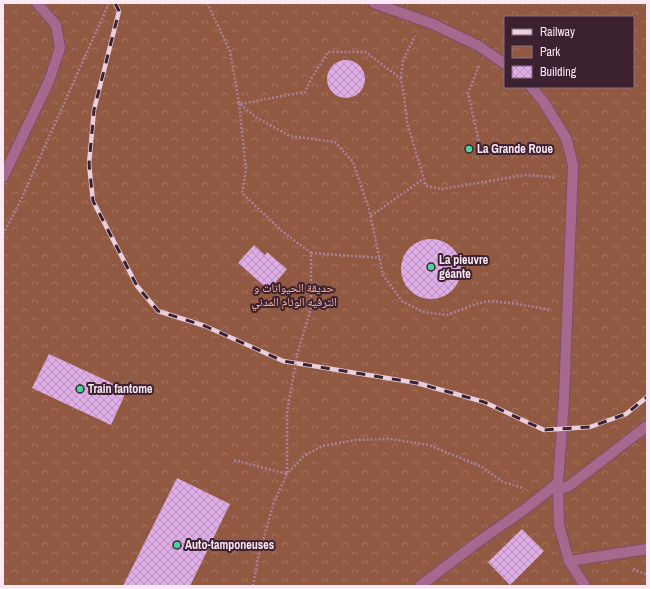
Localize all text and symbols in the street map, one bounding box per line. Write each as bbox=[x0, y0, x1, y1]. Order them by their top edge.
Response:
legend bbox=[504, 16, 634, 88]
text: Railway bbox=[540, 24, 575, 40]
text: Park bbox=[540, 44, 560, 60]
text: Building bbox=[540, 64, 577, 80]
place label: La Grande Roue bbox=[477, 141, 554, 157]
marker: La Grande Roue bbox=[464, 144, 474, 154]
place label: La pieuvre géante bbox=[439, 252, 489, 282]
marker: La pieuvre géante bbox=[426, 262, 436, 272]
park label: حديقة الحيوانات و الترفيه الوئام المدني bbox=[251, 280, 337, 312]
place label: Train fantome bbox=[88, 381, 153, 397]
marker: Train fantome bbox=[75, 384, 85, 394]
place label: Auto-tamponeuses bbox=[185, 537, 275, 553]
marker: Auto-tamponeuses bbox=[172, 540, 182, 550]

